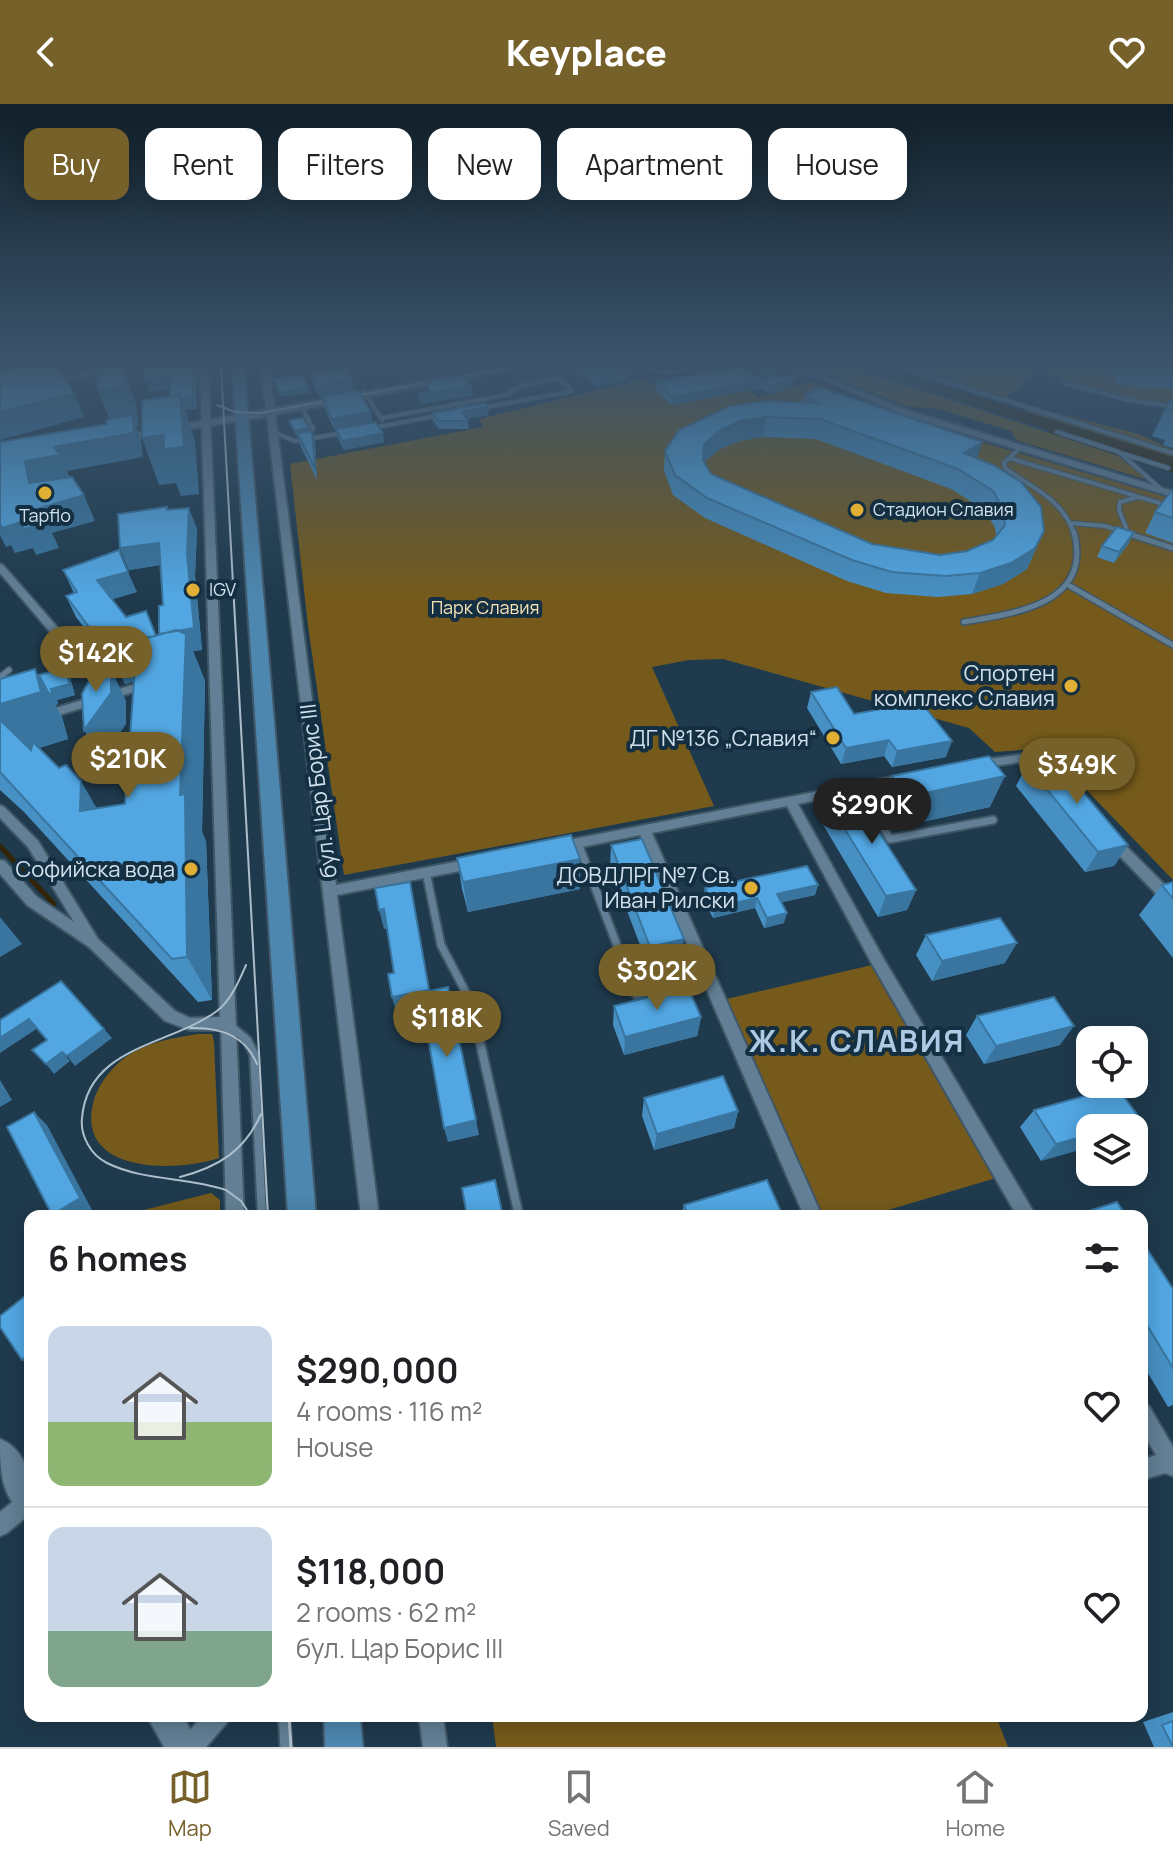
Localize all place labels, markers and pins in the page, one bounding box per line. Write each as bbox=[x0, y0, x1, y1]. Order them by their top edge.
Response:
marker: Tapflo bbox=[36, 484, 54, 502]
place label: Стадион Славия bbox=[873, 497, 1014, 521]
marker: Стадион Славия bbox=[848, 501, 866, 519]
place label: Tapflo bbox=[19, 503, 71, 527]
place label: IGV bbox=[209, 577, 236, 601]
marker: IGV bbox=[184, 581, 202, 599]
pin: $142K bbox=[40, 626, 152, 694]
place label: Спортен комплекс Славия bbox=[874, 658, 1055, 713]
marker: Спортен комплекс Славия bbox=[1062, 677, 1080, 695]
place label: ДГ №136 „Славия“ bbox=[629, 723, 817, 753]
marker: ДГ №136 „Славия“ bbox=[824, 729, 842, 747]
pin: $210K bbox=[72, 732, 184, 800]
pin: $349K bbox=[1021, 738, 1133, 806]
pin: $290K bbox=[816, 778, 928, 846]
place label: Софийска вода bbox=[15, 854, 175, 884]
marker: Софийска вода bbox=[182, 860, 200, 878]
place label: ДОВДЛРГ №7 Св. Иван Рилски bbox=[556, 860, 735, 915]
marker: ДОВДЛРГ №7 Св. Иван Рилски bbox=[742, 879, 760, 897]
pin: $302K bbox=[601, 944, 713, 1012]
pin: $118K bbox=[391, 991, 503, 1059]

